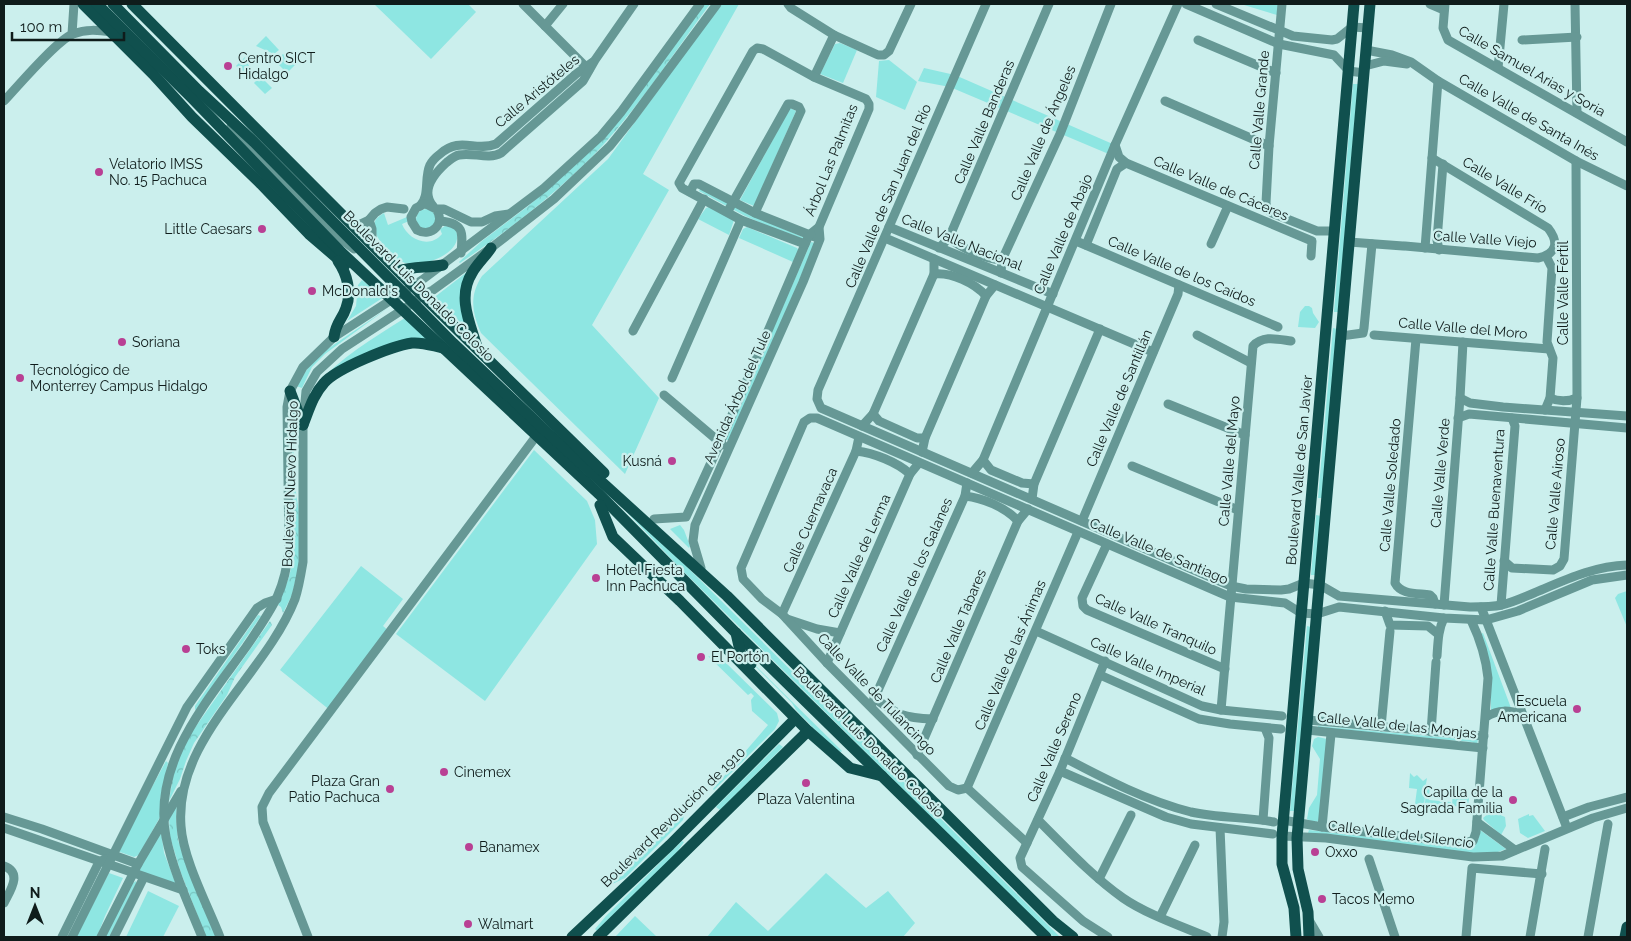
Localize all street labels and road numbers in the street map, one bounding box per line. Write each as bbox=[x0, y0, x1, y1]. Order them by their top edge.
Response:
street label: Calle Samuel Arias y Soria bbox=[1456, 22, 1608, 120]
street label: Calle Valle Grande bbox=[1246, 50, 1272, 170]
street label: Calle Aristóteles bbox=[492, 51, 582, 131]
street label: Calle Valle Banderas bbox=[951, 57, 1017, 186]
street label: Calle Valle de Ángeles bbox=[1006, 62, 1079, 203]
street label: Calle Valle de Santa Inés bbox=[1456, 70, 1602, 164]
street label: Árbol Las Palmitas bbox=[800, 101, 861, 218]
street label: Calle Valle de San Juan del Río bbox=[842, 101, 934, 291]
street label: Calle Valle de Cáceres bbox=[1151, 152, 1291, 224]
street label: Calle Valle Frío bbox=[1460, 153, 1550, 217]
street label: Calle Valle de Abajo bbox=[1030, 171, 1096, 297]
street label: Boulevard Luis Donaldo Colosio bbox=[340, 207, 498, 365]
street label: Calle Valle Nacional bbox=[899, 210, 1025, 274]
street label: Calle Valle Viejo bbox=[1433, 227, 1537, 251]
street label: Calle Valle de los Caídos bbox=[1106, 233, 1259, 310]
street label: Calle Valle Fértil bbox=[1555, 241, 1571, 345]
street label: Calle Valle del Moro bbox=[1398, 314, 1528, 342]
street label: Avenida Árbol del Tule bbox=[699, 327, 774, 466]
street label: Calle Valle de Santillán bbox=[1083, 327, 1155, 469]
street label: Boulevard Valle de San Javier bbox=[1283, 374, 1315, 566]
street label: Calle Valle del Mayo bbox=[1215, 395, 1243, 527]
street label: Boulevard Nuevo Hidalgo bbox=[279, 401, 301, 567]
street label: Calle Valle Soledado bbox=[1376, 417, 1404, 553]
street label: Calle Valle Verde bbox=[1427, 418, 1453, 528]
street label: Calle Valle Buenaventura bbox=[1480, 428, 1508, 592]
street label: Calle Valle Airoso bbox=[1542, 437, 1568, 551]
street label: Calle Cuernavaca bbox=[780, 465, 840, 575]
street label: Calle Valle de Lerma bbox=[824, 491, 894, 621]
street label: Calle Valle de los Galanes bbox=[873, 495, 955, 655]
street label: Calle Valle de Santiago bbox=[1087, 515, 1231, 587]
street label: Calle Valle Tabares bbox=[927, 566, 989, 685]
street label: Calle Valle de las Ánimas bbox=[970, 577, 1049, 733]
street label: Calle Valle Tranquilo bbox=[1093, 590, 1219, 658]
street label: Calle Valle de Tulancingo bbox=[815, 630, 939, 758]
street label: Calle Valle Imperial bbox=[1088, 633, 1208, 699]
street label: Boulevard Luis Donaldo Colosio bbox=[790, 663, 948, 821]
street label: Calle Valle Sereno bbox=[1024, 690, 1084, 804]
street label: Calle Valle de las Monjas bbox=[1316, 709, 1478, 741]
street label: Boulevard Revolución de 1910 bbox=[598, 744, 748, 890]
street label: Calle Valle del Silencio bbox=[1327, 817, 1475, 851]

